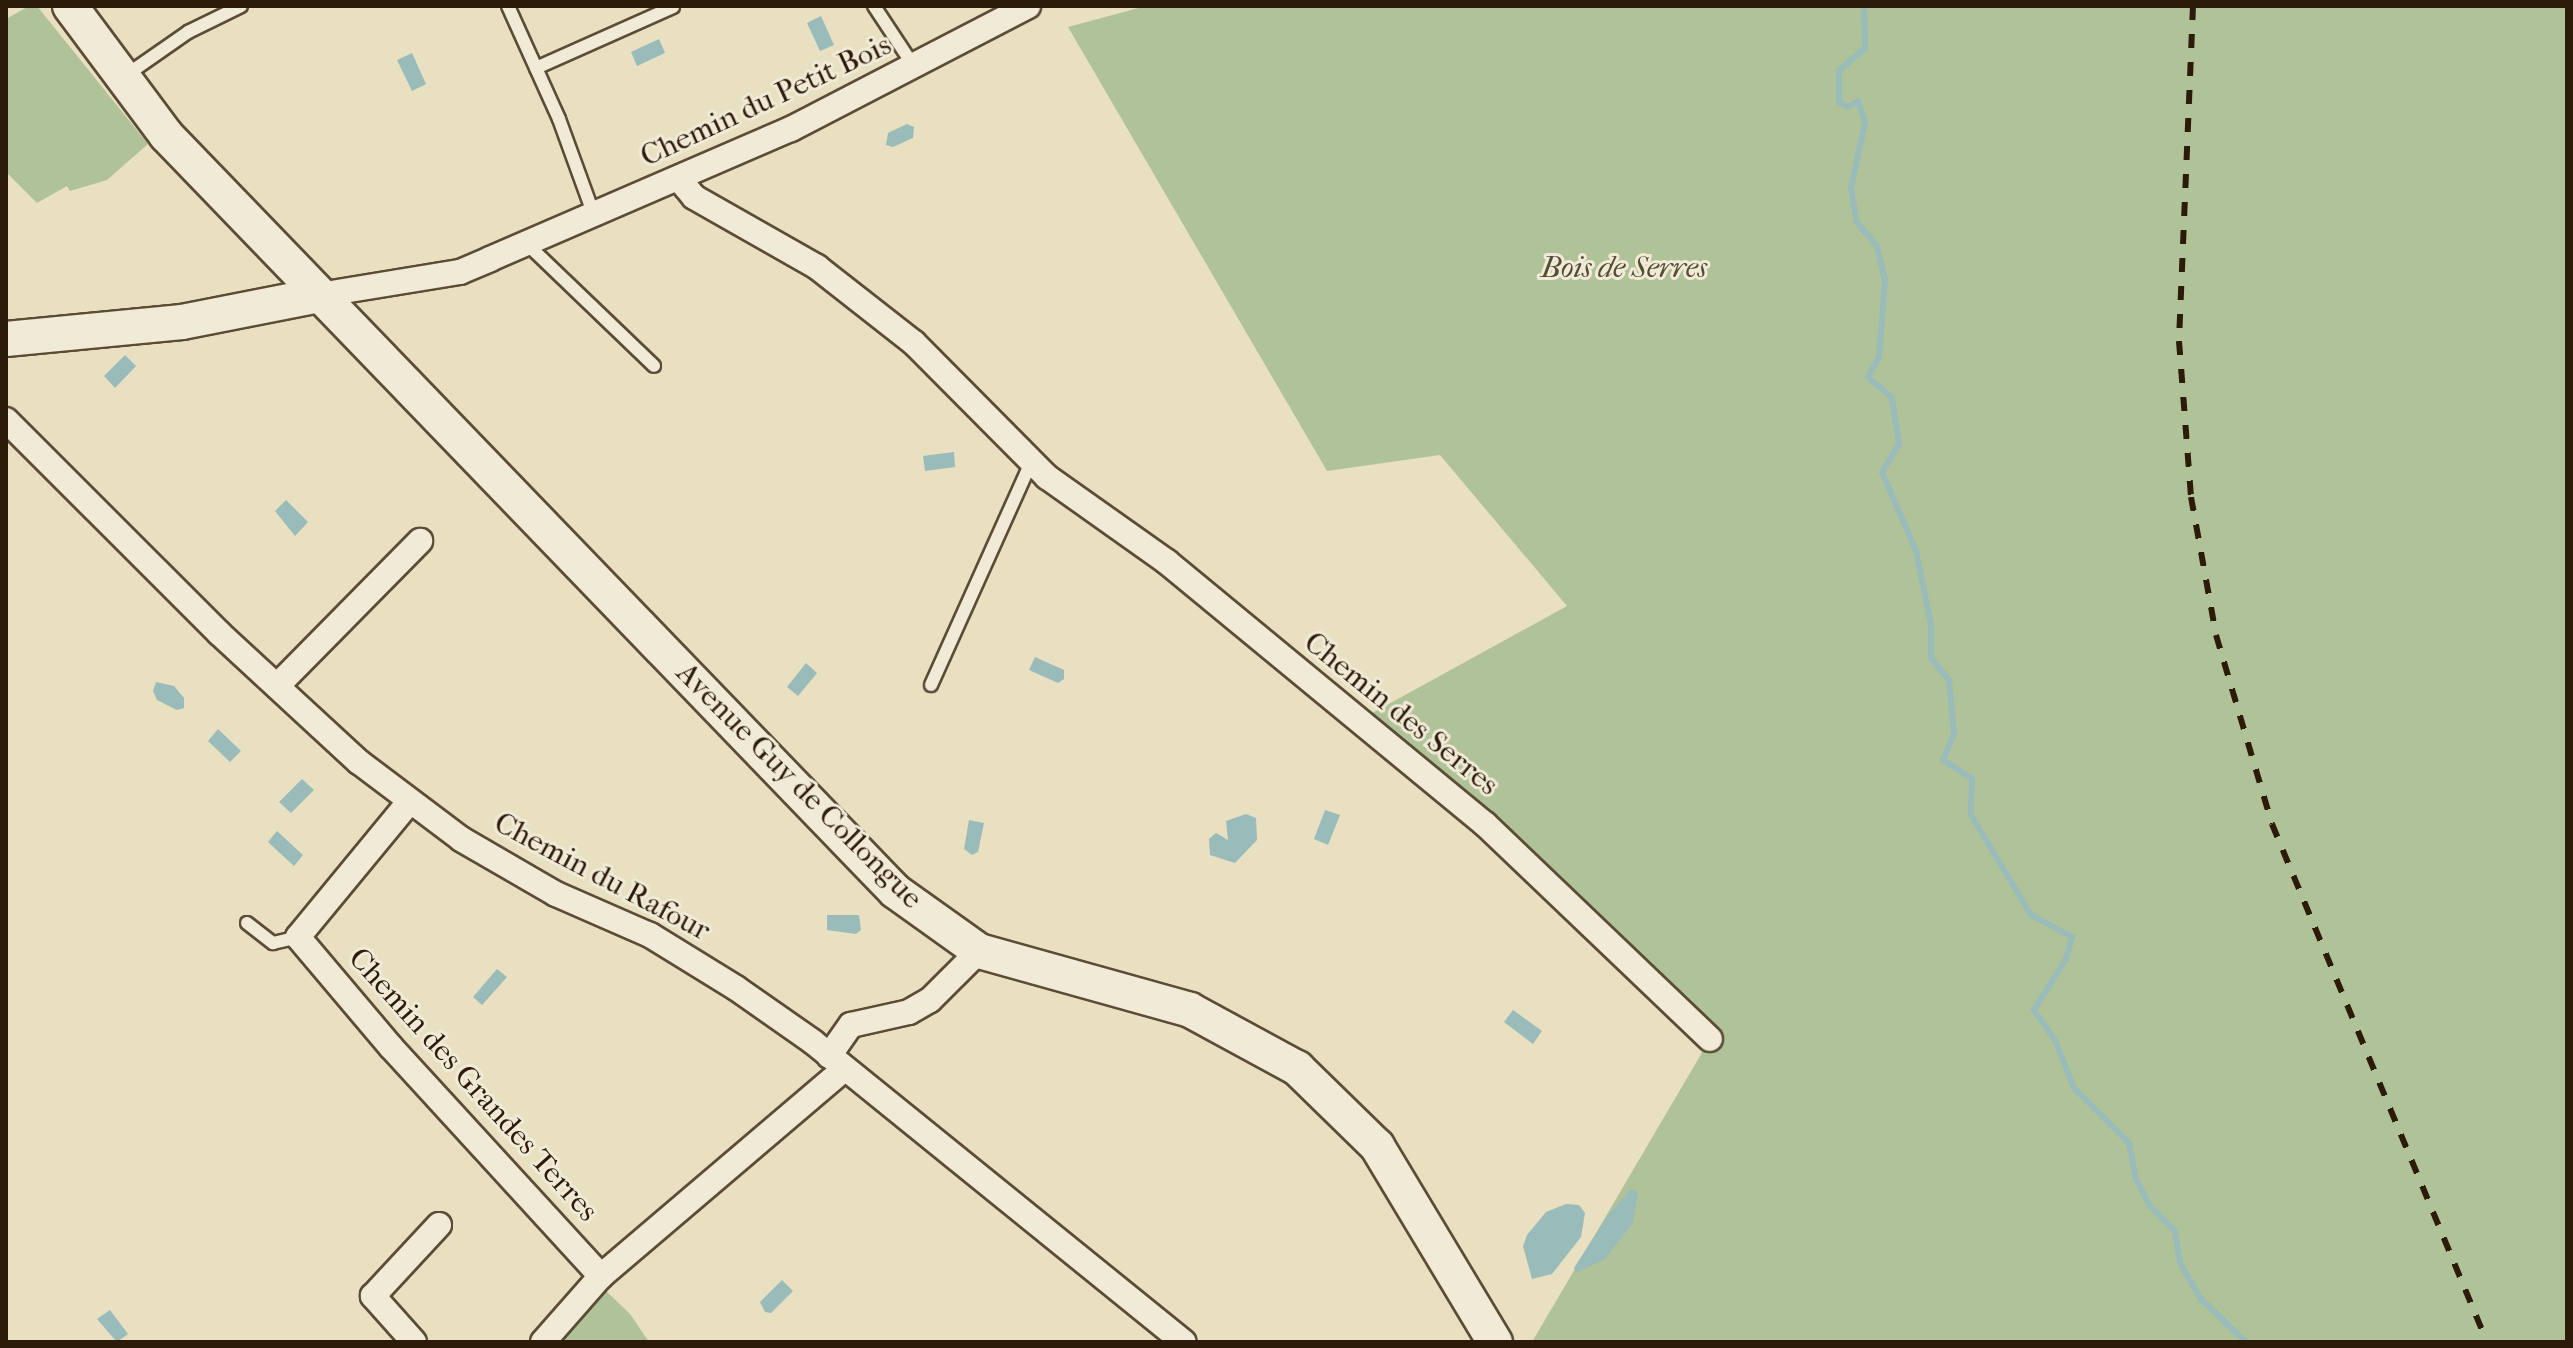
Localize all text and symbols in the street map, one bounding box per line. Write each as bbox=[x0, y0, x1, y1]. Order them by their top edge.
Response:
street label: Chemin du Petit Bois bbox=[635, 27, 897, 175]
park label: Bois de Serres bbox=[1541, 250, 1707, 286]
street label: Chemin des Serres bbox=[1297, 625, 1505, 803]
street label: Avenue Guy de Collongue bbox=[668, 655, 930, 917]
street label: Chemin du Rafour bbox=[488, 805, 716, 949]
street label: Chemin des Grandes Terres bbox=[341, 941, 605, 1229]

